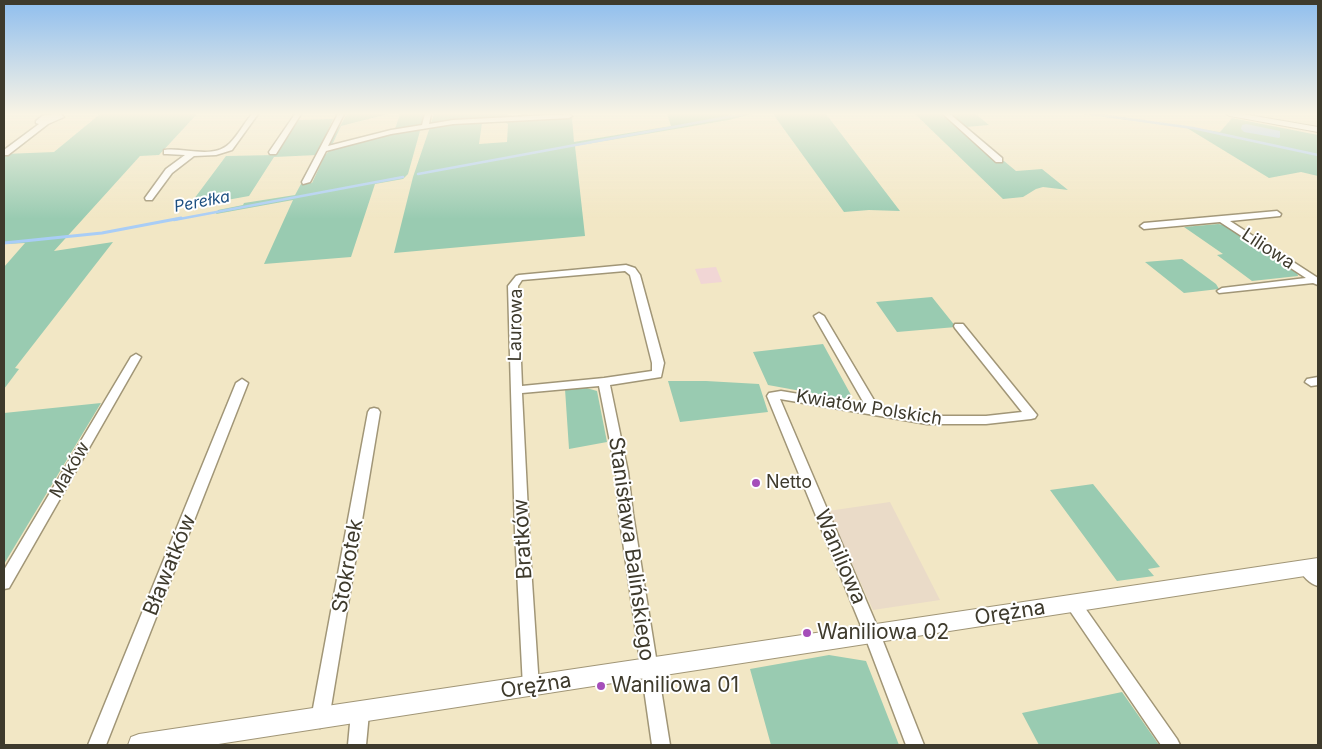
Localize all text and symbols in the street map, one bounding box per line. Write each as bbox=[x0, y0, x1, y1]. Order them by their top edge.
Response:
water label: Perełka bbox=[172, 187, 232, 217]
street label: Liliowa bbox=[1238, 224, 1298, 274]
street label: Laurowa bbox=[505, 288, 527, 362]
street label: Kwiatów Polskich bbox=[795, 386, 943, 430]
street label: Stanisława Balińskiego bbox=[603, 435, 659, 663]
street label: Maków bbox=[45, 438, 95, 502]
place label: Netto bbox=[766, 472, 812, 494]
marker: Netto bbox=[750, 477, 762, 489]
street label: Bratków bbox=[508, 498, 538, 580]
street label: Waniliowa bbox=[809, 506, 871, 608]
street label: Bławatków bbox=[138, 511, 202, 619]
street label: Stokrotek bbox=[327, 517, 369, 615]
street label: Orężna bbox=[973, 595, 1047, 631]
place label: Waniliowa 02 bbox=[817, 620, 949, 646]
marker: Waniliowa 02 bbox=[801, 627, 813, 639]
street label: Orężna bbox=[499, 668, 573, 704]
place label: Waniliowa 01 bbox=[611, 673, 739, 699]
marker: Waniliowa 01 bbox=[595, 680, 607, 692]

